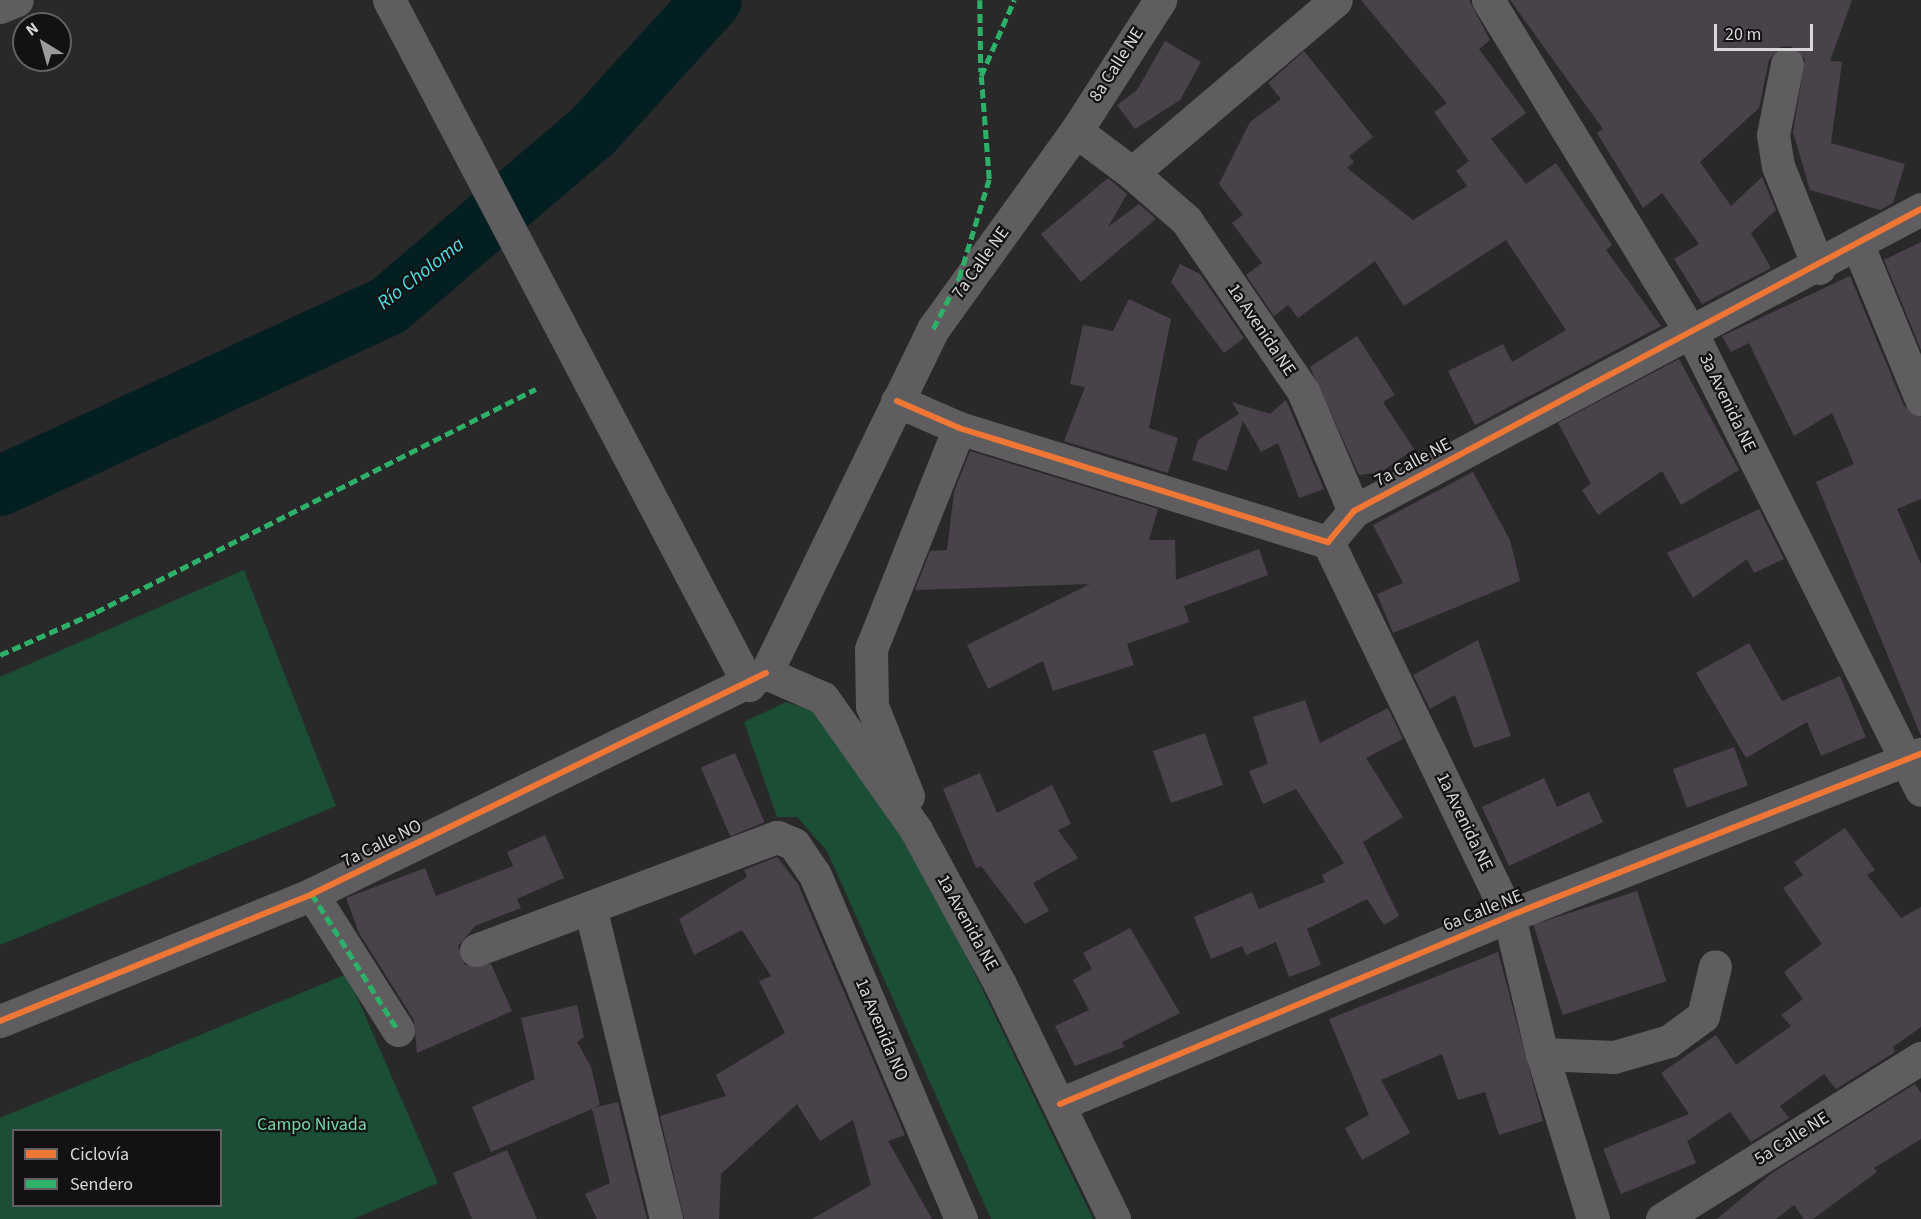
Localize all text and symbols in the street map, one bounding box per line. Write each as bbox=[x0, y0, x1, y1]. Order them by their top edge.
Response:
north arrow bbox=[12, 12, 72, 72]
scale bar bbox=[1717, 12, 1816, 50]
text: N bbox=[21, 17, 43, 41]
text: 20 m bbox=[1725, 22, 1761, 47]
street label: 8a Calle NE bbox=[1085, 24, 1149, 106]
street label: 7a Calle NE bbox=[948, 223, 1014, 303]
water label: Río Choloma bbox=[373, 233, 469, 315]
street label: 1a Avenida NE bbox=[1222, 280, 1300, 380]
street label: 3a Avenida NE bbox=[1694, 350, 1760, 456]
street label: 7a Calle NE bbox=[1371, 434, 1455, 492]
street label: 1a Avenida NE bbox=[1431, 769, 1497, 875]
street label: 7a Calle NO bbox=[338, 815, 426, 873]
street label: 1a Avenida NE bbox=[932, 871, 1002, 975]
street label: 6a Calle NE bbox=[1440, 885, 1526, 937]
street label: 1a Avenida NO bbox=[850, 976, 912, 1084]
street label: 5a Calle NE bbox=[1751, 1108, 1833, 1170]
park label: Campo Nivada bbox=[257, 1114, 367, 1136]
legend bbox=[12, 1129, 222, 1207]
text: Ciclovía bbox=[70, 1142, 129, 1167]
text: Sendero bbox=[70, 1172, 133, 1197]

